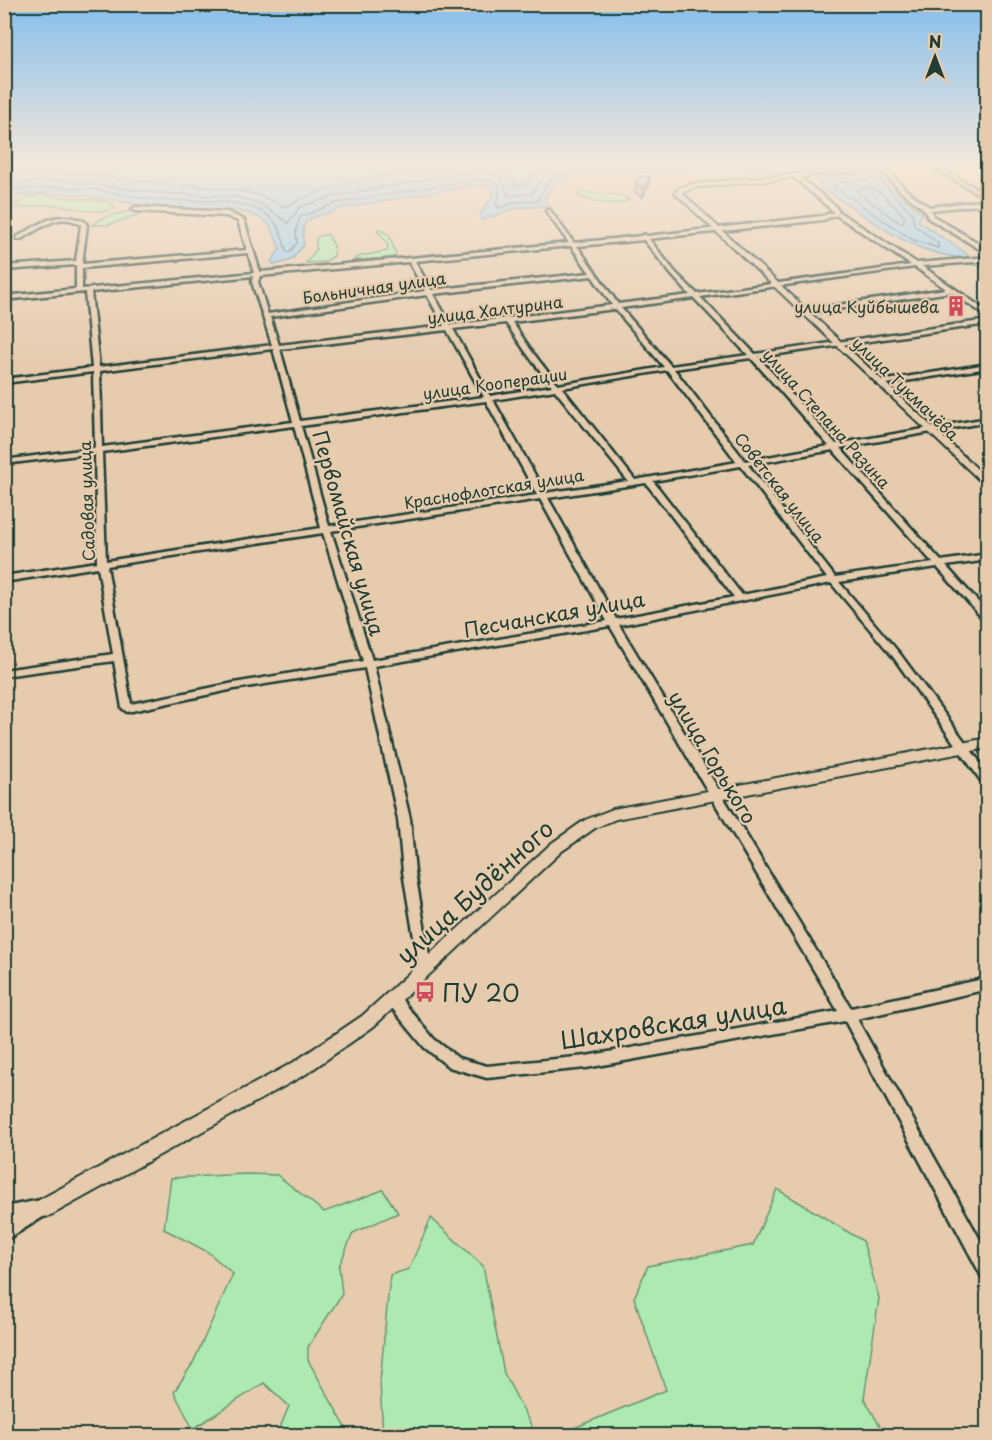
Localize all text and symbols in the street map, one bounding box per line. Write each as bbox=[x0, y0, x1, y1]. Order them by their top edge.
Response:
north arrow bbox=[905, 27, 965, 87]
text: N bbox=[929, 29, 941, 53]
street label: Больничная улица bbox=[301, 265, 447, 309]
street label: улица Халтурина bbox=[426, 289, 564, 329]
place label: улица Куйбышева bbox=[794, 294, 939, 318]
building icon: улица Куйбышева bbox=[944, 294, 968, 318]
street label: улица Тукмачёва bbox=[847, 331, 965, 445]
street label: улица Степана Разина bbox=[758, 343, 896, 493]
street label: улица Кооперации bbox=[421, 361, 569, 405]
street label: Первомайская улица bbox=[305, 427, 393, 639]
street label: Советская улица bbox=[729, 427, 831, 547]
street label: Садовая улица bbox=[72, 440, 100, 562]
street label: Краснофлотская улица bbox=[402, 462, 586, 514]
street label: Песчанская улица bbox=[461, 583, 647, 645]
street label: улица Горького bbox=[661, 685, 765, 829]
street label: улица Будённого bbox=[387, 810, 561, 972]
place label: ПУ 20 bbox=[442, 974, 520, 1010]
bus stop icon: ПУ 20 bbox=[413, 980, 437, 1004]
street label: Шахровская улица bbox=[557, 986, 789, 1058]

